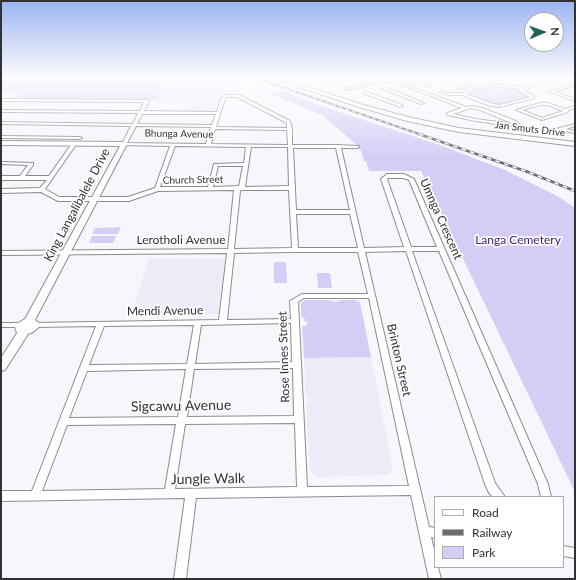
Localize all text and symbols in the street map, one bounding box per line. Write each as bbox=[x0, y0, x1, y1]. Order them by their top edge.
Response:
north arrow bbox=[524, 12, 564, 52]
text: N bbox=[549, 27, 562, 36]
street label: Jan Smuts Drive bbox=[494, 119, 566, 139]
street label: Bhunga Avenue bbox=[144, 127, 214, 141]
street label: King Langalibalele Drive bbox=[41, 146, 113, 264]
street label: Church Street bbox=[163, 173, 223, 187]
street label: Umnga Crescent bbox=[417, 176, 465, 262]
street label: Lerotholi Avenue bbox=[136, 233, 226, 247]
park label: Langa Cemetery bbox=[475, 233, 561, 247]
street label: Mendi Avenue bbox=[127, 303, 203, 319]
street label: Rose Innes Street bbox=[275, 311, 293, 403]
street label: Brinton Street bbox=[384, 322, 414, 398]
street label: Sigcawu Avenue bbox=[131, 397, 231, 415]
street label: Jungle Walk bbox=[171, 470, 245, 488]
legend bbox=[434, 496, 564, 568]
text: Road bbox=[472, 505, 499, 520]
text: Railway bbox=[472, 525, 512, 540]
text: Park bbox=[472, 545, 495, 560]

